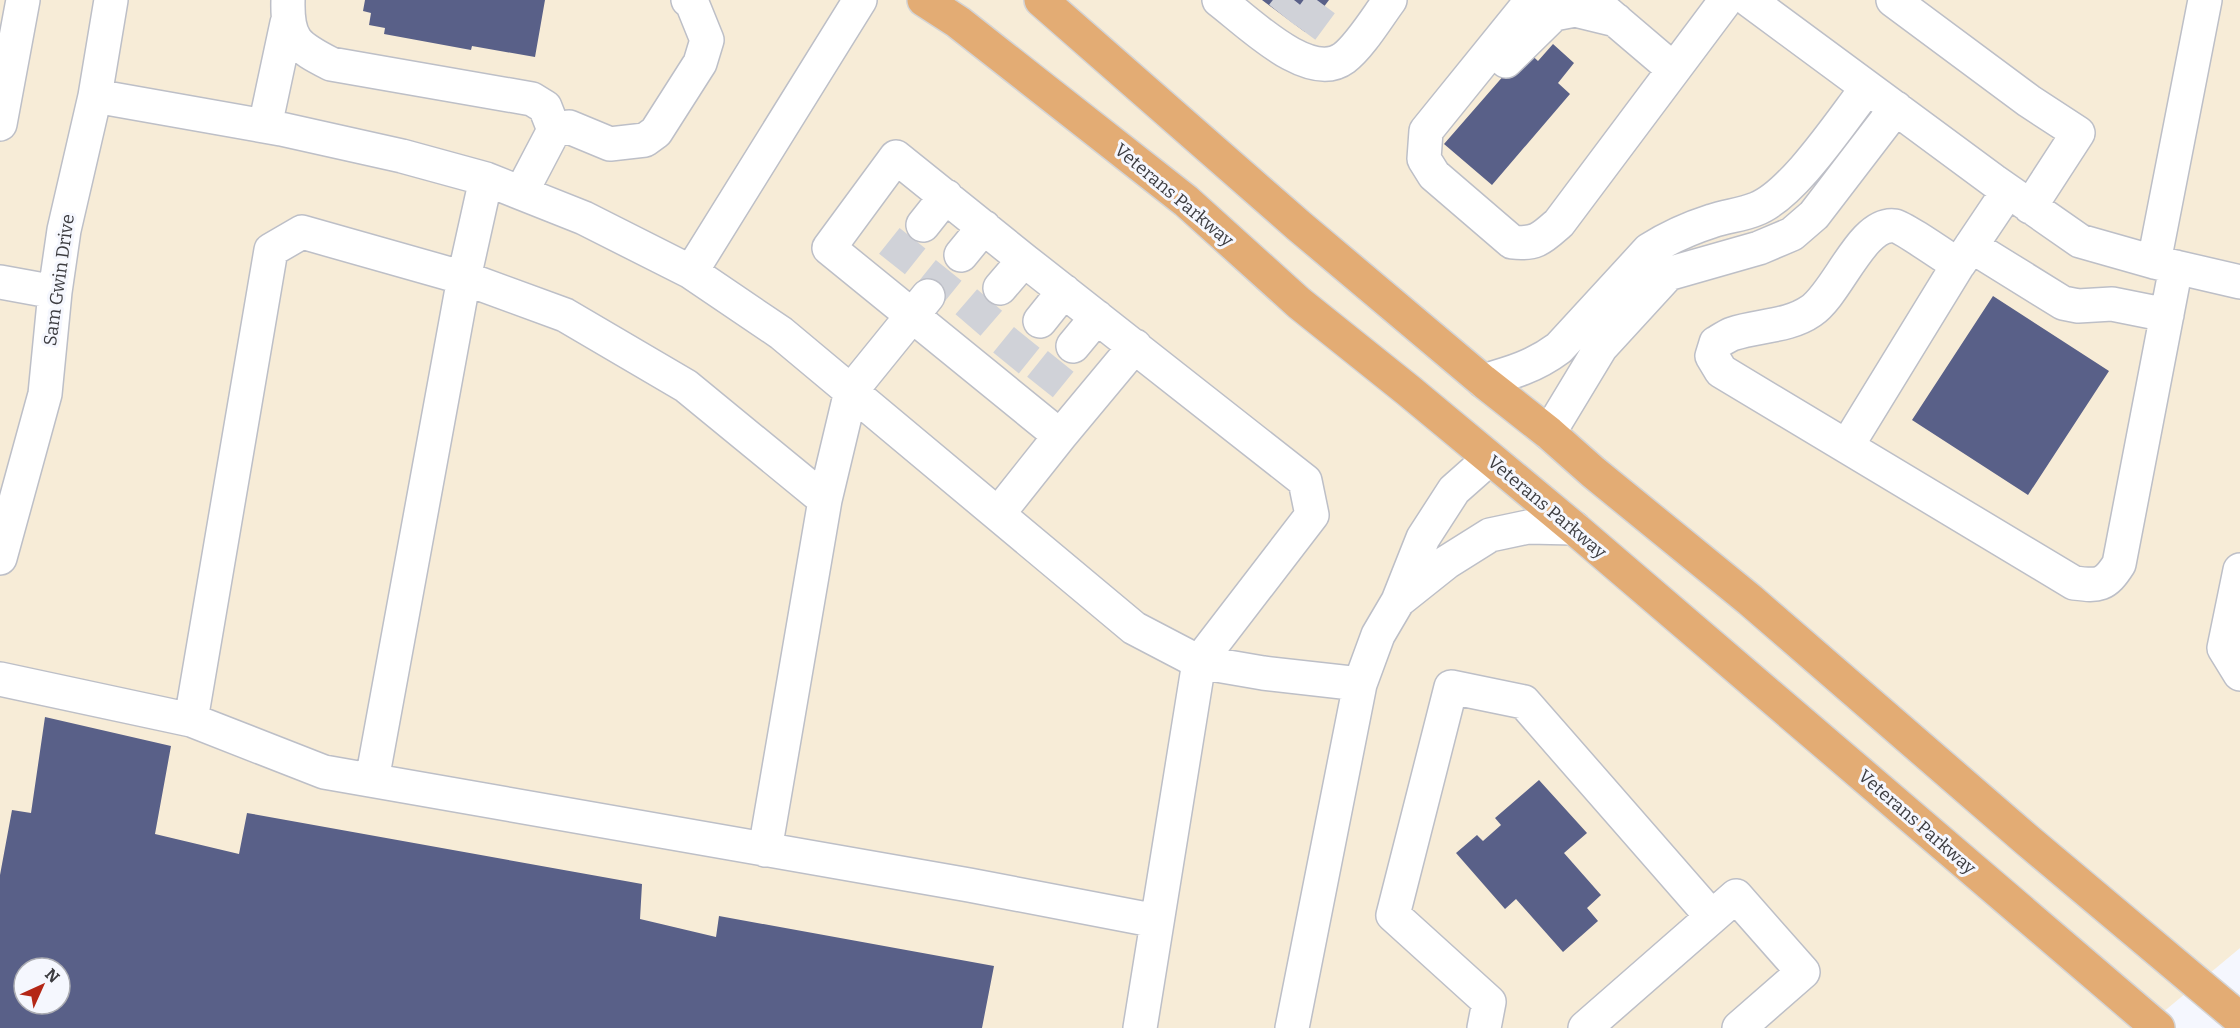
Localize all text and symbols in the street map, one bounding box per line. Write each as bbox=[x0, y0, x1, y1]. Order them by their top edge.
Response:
street label: Veterans Parkway bbox=[1110, 139, 1238, 251]
street label: Sam Gwin Drive bbox=[39, 213, 79, 347]
street label: Veterans Parkway bbox=[1483, 451, 1611, 563]
street label: Veterans Parkway bbox=[1854, 765, 1981, 879]
north arrow bbox=[12, 956, 72, 1016]
text: N bbox=[41, 965, 63, 987]

